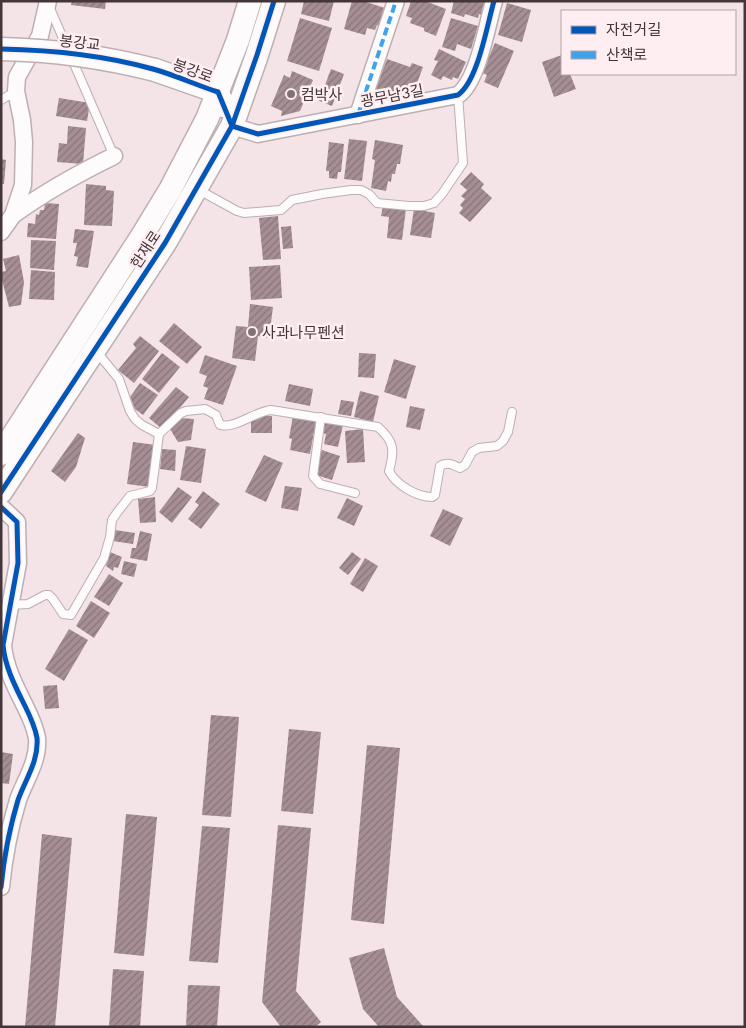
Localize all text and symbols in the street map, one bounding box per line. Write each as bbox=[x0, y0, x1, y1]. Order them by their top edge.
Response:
legend bbox=[561, 10, 736, 75]
text: 자전거길 bbox=[606, 20, 661, 38]
street label: 봉강교 bbox=[58, 31, 102, 53]
text: 산책로 bbox=[606, 45, 647, 63]
street label: 봉강로 bbox=[170, 54, 216, 86]
street label: 광무남3길 bbox=[359, 80, 425, 110]
place label: 컴박사 bbox=[301, 85, 343, 103]
marker: 컴박사 bbox=[285, 88, 297, 100]
street label: 한재로 bbox=[126, 227, 164, 271]
place label: 사과나무펜션 bbox=[262, 323, 345, 341]
marker: 사과나무펜션 bbox=[246, 326, 258, 338]

